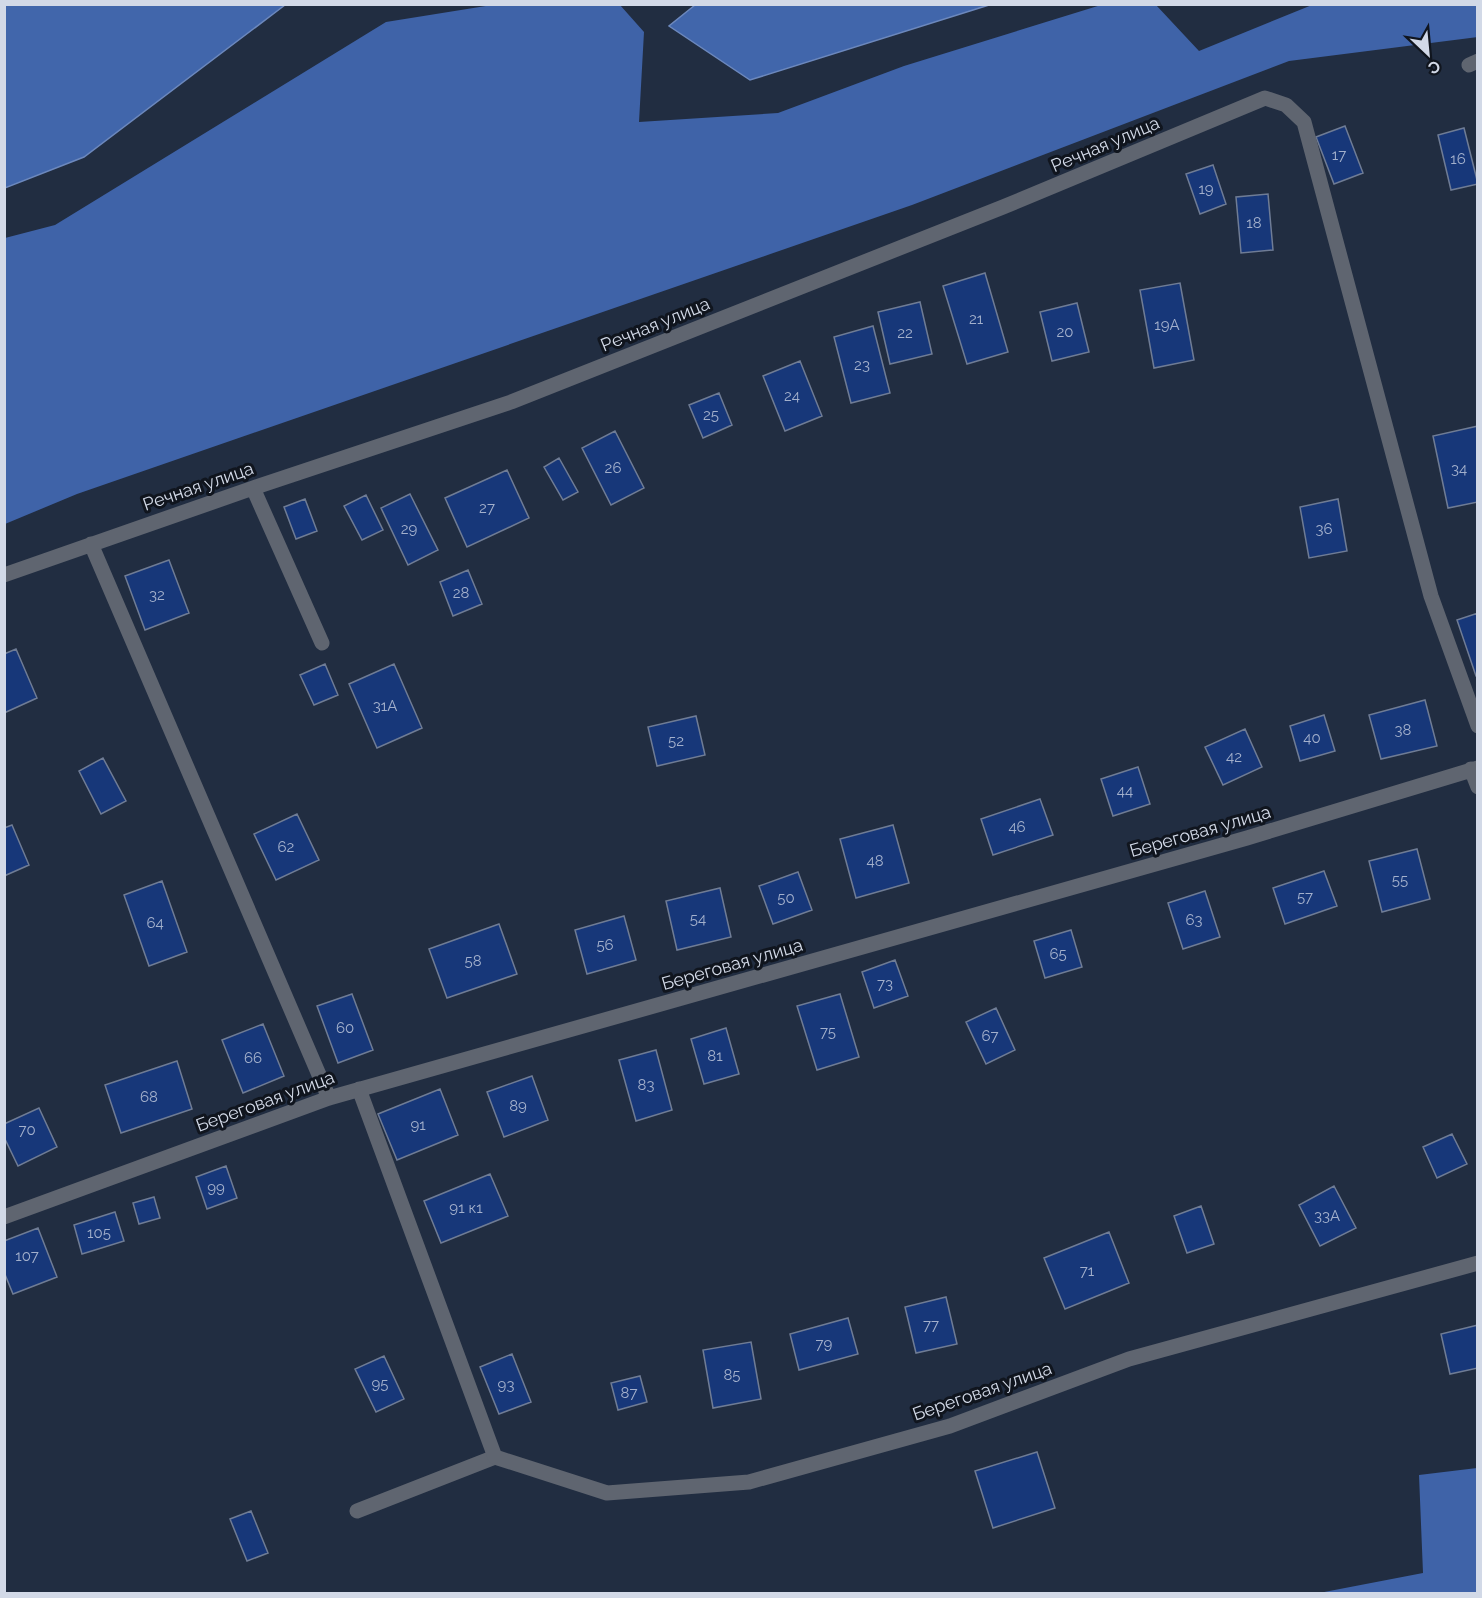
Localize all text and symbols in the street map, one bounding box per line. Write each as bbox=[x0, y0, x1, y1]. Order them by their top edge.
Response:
north arrow bbox=[1398, 24, 1458, 84]
text: С bbox=[1425, 56, 1443, 78]
street label: Речная улица bbox=[1048, 112, 1162, 176]
house number: 17 bbox=[1332, 146, 1346, 164]
house number: 16 bbox=[1450, 150, 1466, 168]
house number: 19 bbox=[1198, 180, 1214, 198]
house number: 18 bbox=[1246, 214, 1262, 232]
street label: Речная улица bbox=[597, 293, 713, 355]
house number: 21 bbox=[969, 310, 984, 328]
house number: 19А bbox=[1154, 316, 1180, 334]
house number: 20 bbox=[1057, 323, 1074, 341]
house number: 22 bbox=[897, 324, 913, 342]
house number: 23 bbox=[854, 356, 870, 374]
house number: 24 bbox=[784, 387, 800, 405]
house number: 25 bbox=[703, 406, 719, 424]
street label: Речная улица bbox=[140, 457, 256, 515]
house number: 26 bbox=[605, 459, 621, 477]
house number: 34 bbox=[1451, 460, 1467, 478]
house number: 27 bbox=[479, 499, 495, 517]
house number: 29 bbox=[401, 520, 418, 538]
house number: 36 bbox=[1315, 520, 1333, 538]
house number: 28 bbox=[453, 584, 469, 602]
house number: 32 bbox=[149, 586, 165, 604]
house number: 31А bbox=[373, 697, 397, 715]
house number: 38 bbox=[1395, 721, 1412, 739]
house number: 40 bbox=[1303, 729, 1321, 747]
house number: 52 bbox=[668, 732, 684, 750]
house number: 42 bbox=[1226, 748, 1242, 766]
house number: 44 bbox=[1117, 782, 1133, 800]
street label: Береговая улица bbox=[1127, 801, 1273, 861]
house number: 46 bbox=[1008, 818, 1026, 836]
house number: 62 bbox=[278, 838, 295, 856]
house number: 48 bbox=[866, 852, 884, 870]
house number: 55 bbox=[1392, 871, 1408, 889]
house number: 57 bbox=[1297, 888, 1313, 906]
house number: 50 bbox=[777, 889, 795, 907]
house number: 54 bbox=[690, 910, 706, 928]
house number: 63 bbox=[1185, 911, 1203, 929]
house number: 64 bbox=[146, 914, 164, 932]
street label: Береговая улица bbox=[659, 934, 805, 994]
house number: 56 bbox=[596, 936, 614, 954]
house number: 65 bbox=[1049, 945, 1067, 963]
house number: 58 bbox=[464, 952, 482, 970]
house number: 73 bbox=[877, 975, 893, 993]
house number: 60 bbox=[336, 1019, 354, 1037]
house number: 75 bbox=[820, 1023, 836, 1041]
house number: 67 bbox=[981, 1027, 999, 1045]
house number: 81 bbox=[707, 1047, 723, 1065]
house number: 66 bbox=[244, 1049, 262, 1067]
street label: Береговая улица bbox=[193, 1066, 337, 1136]
house number: 83 bbox=[638, 1076, 654, 1094]
house number: 68 bbox=[140, 1088, 158, 1106]
house number: 89 bbox=[509, 1097, 527, 1115]
house number: 91 bbox=[410, 1116, 426, 1134]
house number: 70 bbox=[18, 1121, 36, 1139]
house number: 99 bbox=[207, 1179, 225, 1197]
house number: 91 к1 bbox=[449, 1199, 483, 1217]
house number: 33А bbox=[1314, 1207, 1340, 1225]
house number: 105 bbox=[87, 1224, 111, 1242]
house number: 107 bbox=[15, 1247, 39, 1265]
house number: 71 bbox=[1080, 1262, 1095, 1280]
house number: 77 bbox=[923, 1316, 939, 1334]
house number: 79 bbox=[816, 1335, 833, 1353]
street label: Береговая улица bbox=[910, 1357, 1054, 1425]
house number: 85 bbox=[723, 1366, 741, 1384]
house number: 95 bbox=[372, 1375, 388, 1393]
house number: 93 bbox=[498, 1376, 514, 1394]
house number: 87 bbox=[621, 1384, 637, 1402]

